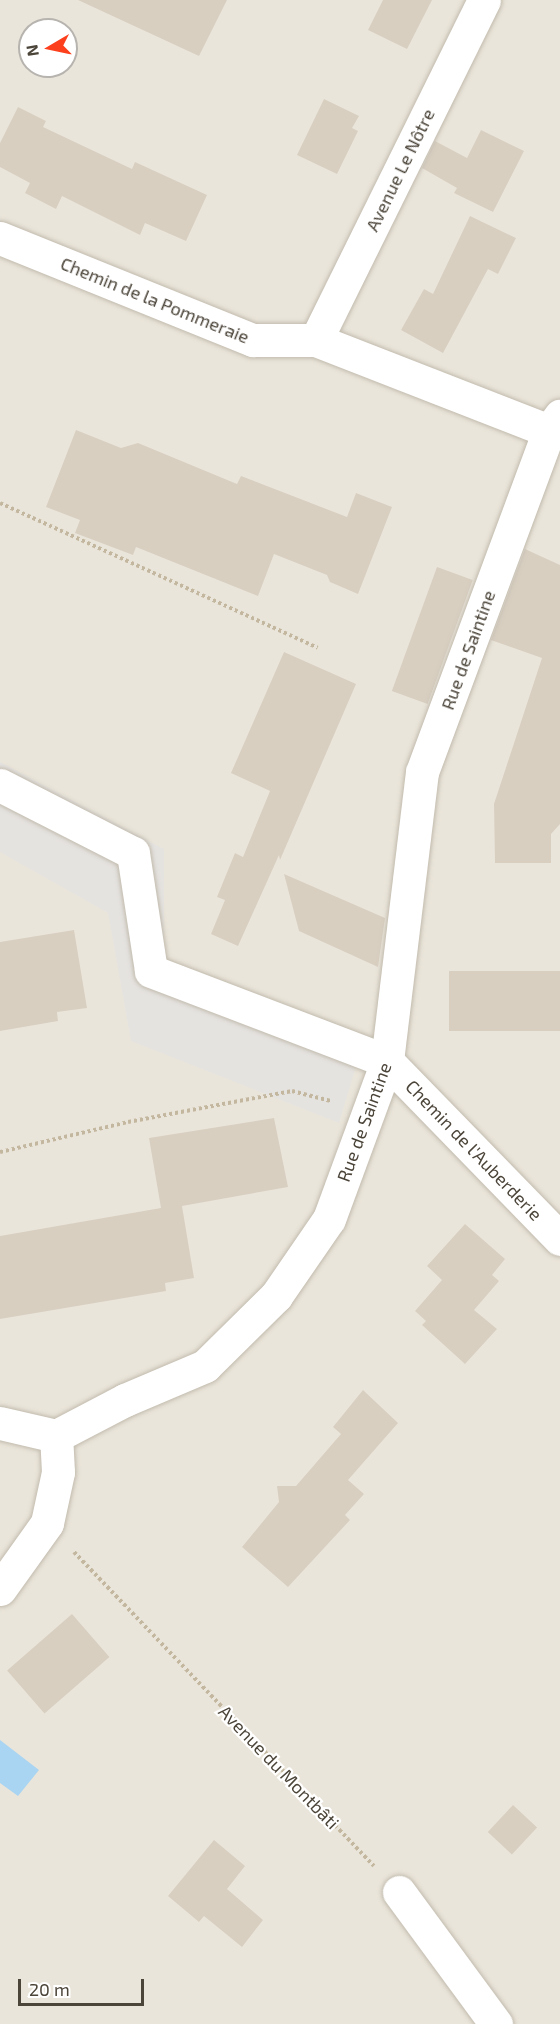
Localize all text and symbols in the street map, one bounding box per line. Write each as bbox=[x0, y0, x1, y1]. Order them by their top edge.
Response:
north arrow bbox=[18, 18, 78, 78]
text: N bbox=[21, 43, 42, 58]
street label: Avenue Le Nôtre bbox=[361, 105, 439, 235]
street label: Chemin de la Pommeraie bbox=[58, 252, 252, 348]
street label: Rue de Saintine bbox=[436, 587, 500, 713]
street label: Rue de Saintine bbox=[332, 1059, 396, 1185]
street label: Chemin de l'Auberderie bbox=[401, 1075, 547, 1225]
street label: Avenue du Montbâti bbox=[214, 1701, 344, 1833]
scale bar bbox=[21, 1967, 147, 2005]
text: 20 m bbox=[29, 1978, 70, 2000]

